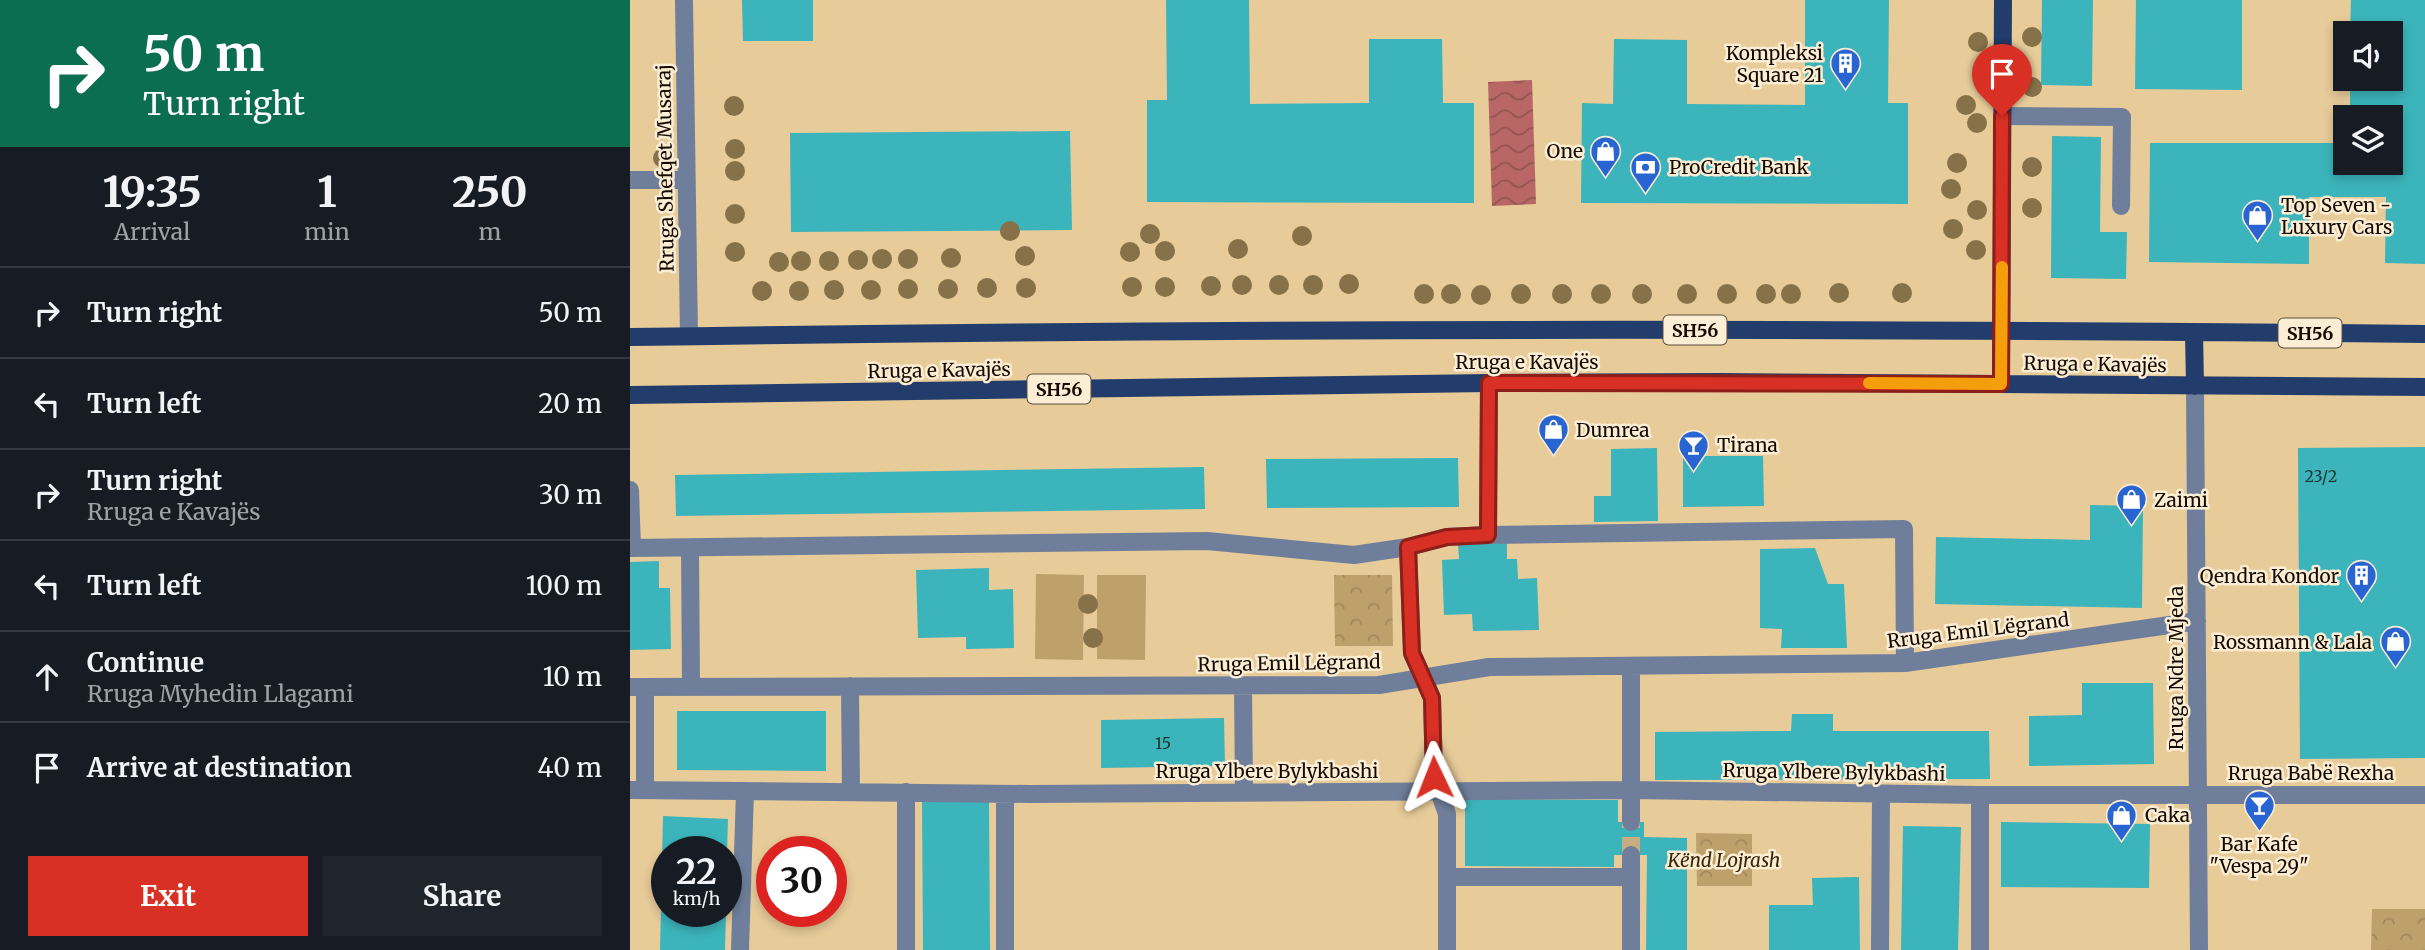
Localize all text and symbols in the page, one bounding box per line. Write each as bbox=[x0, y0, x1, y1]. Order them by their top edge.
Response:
map controls bbox=[2333, 21, 2403, 175]
button: sound bbox=[2333, 21, 2403, 91]
text: 50 m bbox=[143, 23, 264, 84]
icon: right bbox=[28, 28, 119, 119]
place label: Kompleksi Square 21 bbox=[1726, 41, 1823, 87]
pin bbox=[1972, 44, 2032, 116]
building icon: Kompleksi Square 21 bbox=[1829, 47, 1863, 91]
icon: arrive bbox=[1983, 55, 2021, 93]
street label: Rruga Shefqet Musaraj bbox=[651, 64, 679, 272]
text: Turn right bbox=[143, 84, 305, 124]
button: layers bbox=[2333, 105, 2403, 175]
shop icon: One bbox=[1589, 134, 1623, 178]
place label: One bbox=[1547, 139, 1583, 163]
bank icon: ProCredit Bank bbox=[1629, 150, 1663, 194]
place label: ProCredit Bank bbox=[1669, 155, 1809, 179]
text: 19:35 bbox=[102, 166, 202, 218]
text: 1 bbox=[317, 166, 337, 218]
text: 250 bbox=[452, 166, 528, 218]
place label: Top Seven - Luxury Cars bbox=[2281, 193, 2392, 239]
shop icon: Top Seven - Luxury Cars bbox=[2241, 199, 2275, 243]
text: Arrival bbox=[114, 217, 190, 246]
text: min bbox=[304, 217, 350, 246]
text: m bbox=[478, 217, 501, 246]
icon: right bbox=[28, 294, 66, 332]
text: Turn right bbox=[87, 296, 222, 329]
text: 50 m bbox=[538, 296, 602, 329]
road number: SH56 bbox=[1664, 316, 1726, 344]
road number: SH56 bbox=[2278, 318, 2342, 348]
street label: Rruga e Kavajës bbox=[1455, 350, 1599, 374]
street label: Rruga e Kavajës bbox=[2023, 351, 2167, 377]
street label: Rruga e Kavajës bbox=[867, 357, 1011, 383]
road number: SH56 bbox=[1028, 374, 1090, 404]
icon: left bbox=[28, 385, 66, 423]
text: Turn left bbox=[87, 387, 201, 420]
text: 20 m bbox=[538, 387, 602, 420]
shop icon: Dumrea bbox=[1536, 413, 1570, 457]
place label: Dumrea bbox=[1576, 418, 1649, 442]
bar icon: Tirana bbox=[1677, 428, 1711, 472]
place label: Tirana bbox=[1717, 433, 1778, 457]
text: Turn right bbox=[87, 464, 222, 497]
house number: 23/2 bbox=[2305, 466, 2337, 486]
icon: right bbox=[28, 476, 66, 514]
text: 30 m bbox=[539, 478, 602, 511]
shop icon: Zaimi bbox=[2114, 483, 2148, 527]
place label: Zaimi bbox=[2154, 488, 2208, 512]
text: Rruga e Kavajës bbox=[87, 497, 261, 526]
building icon: Qendra Kondor bbox=[2345, 559, 2379, 603]
place label: Qendra Kondor bbox=[2200, 564, 2339, 588]
icon: left bbox=[28, 567, 66, 605]
text: Turn left bbox=[87, 569, 201, 602]
text: 100 m bbox=[526, 569, 602, 602]
street label: Rruga Ndre Mjeda bbox=[2164, 586, 2188, 750]
street label: Rruga Emil Lëgrand bbox=[1886, 607, 2070, 653]
shop icon: Rossmann & Lala bbox=[2378, 625, 2412, 669]
place label: Rossmann & Lala bbox=[2213, 630, 2372, 654]
text: Continue bbox=[87, 646, 204, 679]
street label: Rruga Emil Lëgrand bbox=[1197, 649, 1381, 677]
icon: ahead bbox=[28, 658, 66, 696]
text: 10 m bbox=[543, 660, 602, 693]
text: Rruga Myhedin Llagami bbox=[87, 679, 354, 708]
house number: 15 bbox=[1155, 733, 1171, 753]
position arrow bbox=[1397, 740, 1471, 814]
icon: arrive bbox=[28, 749, 66, 787]
text: Arrive at destination bbox=[87, 751, 352, 784]
text: 40 m bbox=[538, 751, 602, 784]
street label: Rruga Ylbere Bylykbashi bbox=[1722, 758, 1946, 786]
street label: Rruga Ylbere Bylykbashi bbox=[1156, 759, 1378, 783]
street label: Rruga Babë Rexha bbox=[2228, 761, 2394, 785]
bar icon: Bar Kafe "Vespa 29" bbox=[2242, 788, 2276, 832]
shop icon: Caka bbox=[2105, 798, 2139, 842]
place label: Caka bbox=[2145, 803, 2190, 827]
place label: Bar Kafe "Vespa 29" bbox=[2209, 832, 2309, 878]
speed limit sign: 30 bbox=[756, 836, 847, 927]
park label: Kënd Lojrash bbox=[1667, 848, 1780, 872]
text: 22 bbox=[676, 850, 717, 894]
button: Exit bbox=[28, 856, 308, 936]
button: Share bbox=[322, 856, 602, 936]
text: km/h bbox=[673, 887, 720, 910]

